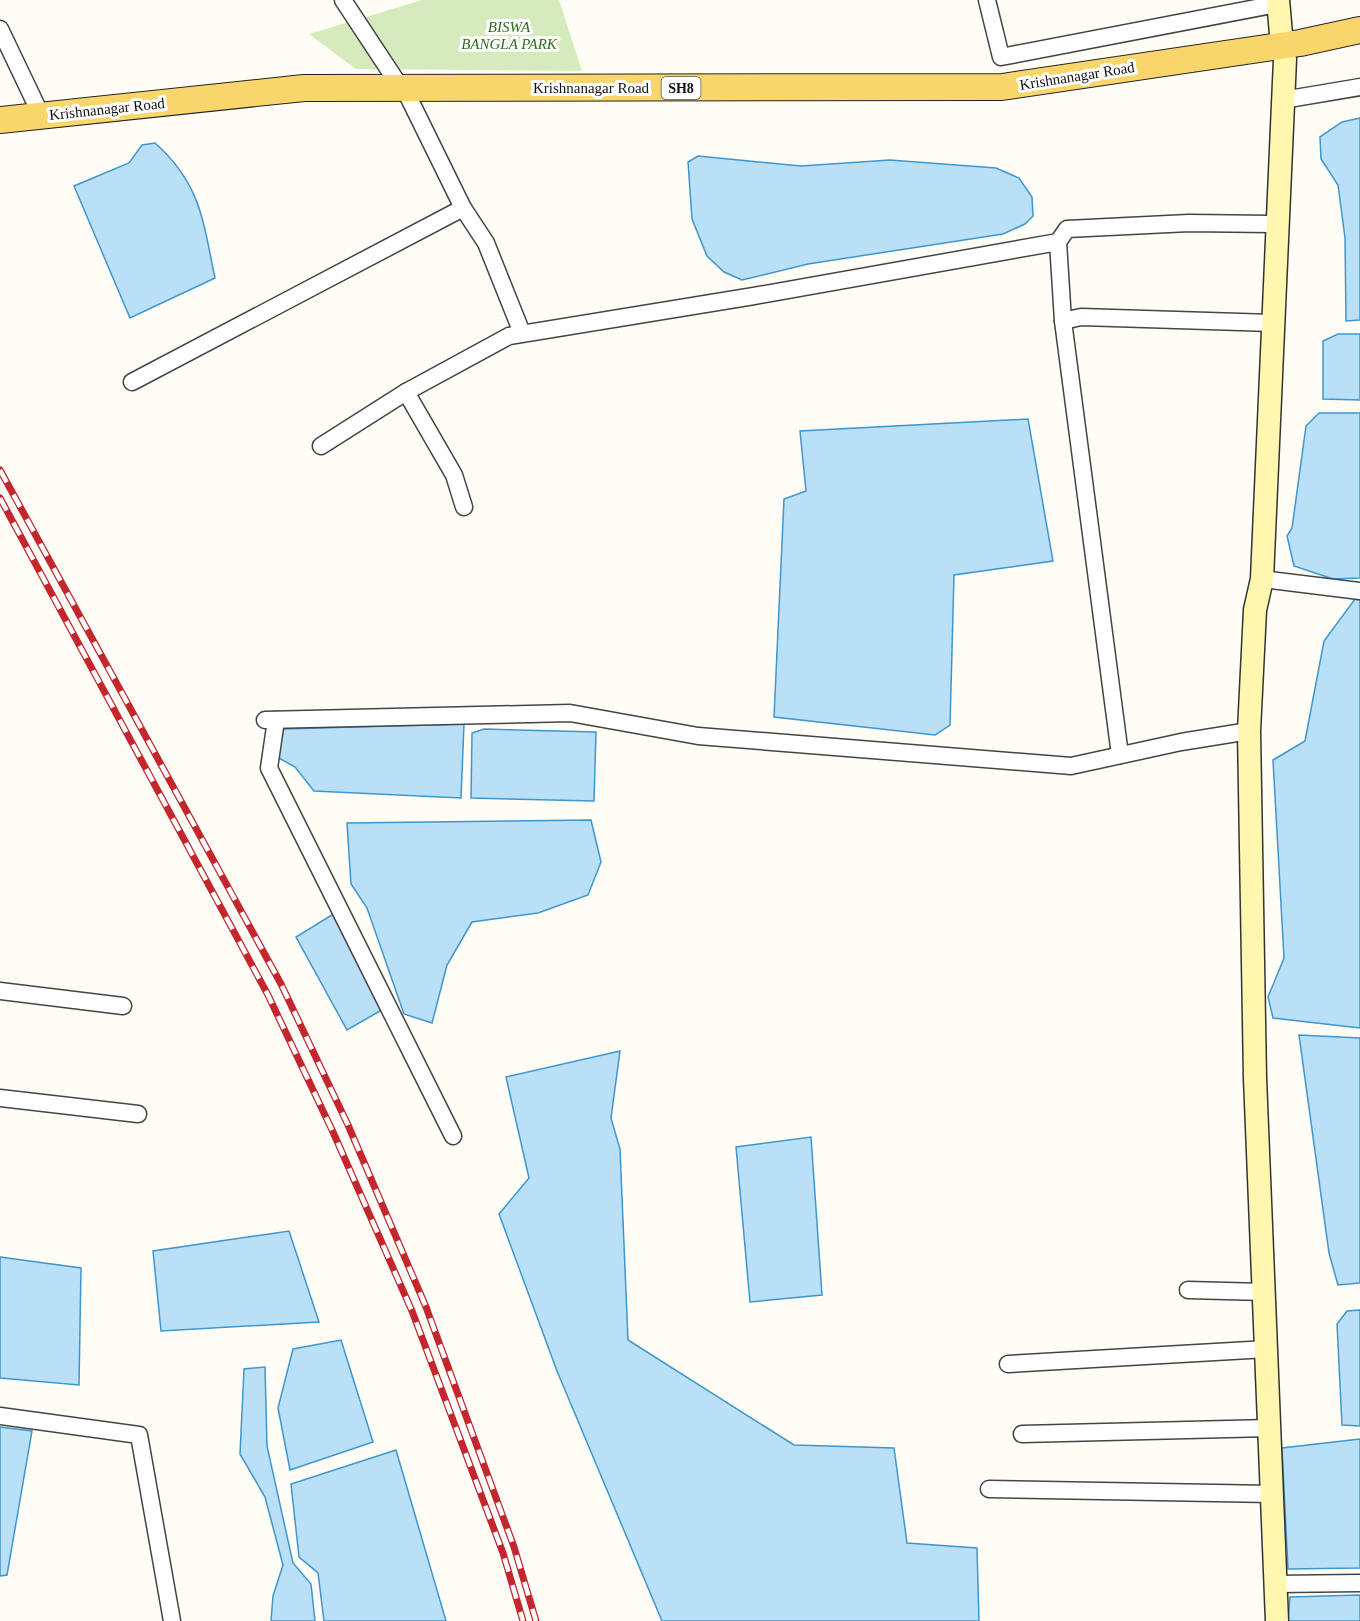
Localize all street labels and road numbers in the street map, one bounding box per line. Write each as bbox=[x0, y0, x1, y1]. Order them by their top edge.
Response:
street label: Krishnanagar Road bbox=[1018, 59, 1136, 93]
road number: SH8 bbox=[662, 77, 700, 99]
street label: Krishnanagar Road bbox=[533, 80, 650, 96]
street label: Krishnanagar Road bbox=[48, 95, 166, 123]

